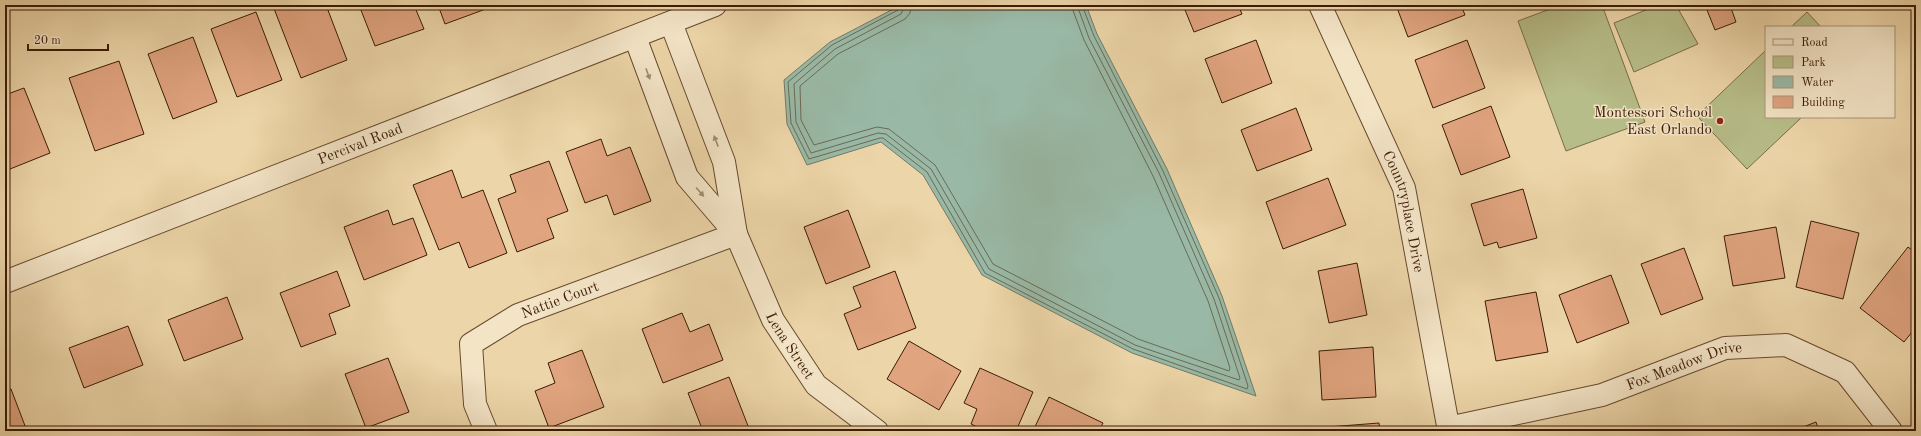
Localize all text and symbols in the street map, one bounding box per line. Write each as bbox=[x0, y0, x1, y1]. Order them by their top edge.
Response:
scale bar bbox=[28, 26, 108, 52]
legend bbox=[1765, 26, 1895, 118]
text: 20 m bbox=[34, 35, 61, 47]
text: Road bbox=[1801, 37, 1828, 49]
text: Park bbox=[1801, 57, 1826, 69]
one-way arrow bbox=[646, 68, 652, 80]
text: Water bbox=[1801, 77, 1834, 89]
text: Building bbox=[1801, 97, 1845, 109]
place label: Montessori School East Orlando bbox=[1594, 106, 1712, 138]
marker: Montessori School East Orlando bbox=[1715, 116, 1725, 126]
street label: Percival Road bbox=[316, 122, 405, 168]
one-way arrow bbox=[712, 135, 718, 147]
street label: Countryplace Drive bbox=[1379, 149, 1426, 274]
one-way arrow bbox=[695, 187, 704, 197]
street label: Nattie Court bbox=[519, 280, 601, 322]
street label: Lena Street bbox=[762, 311, 816, 382]
street label: Fox Meadow Drive bbox=[1625, 341, 1742, 394]

